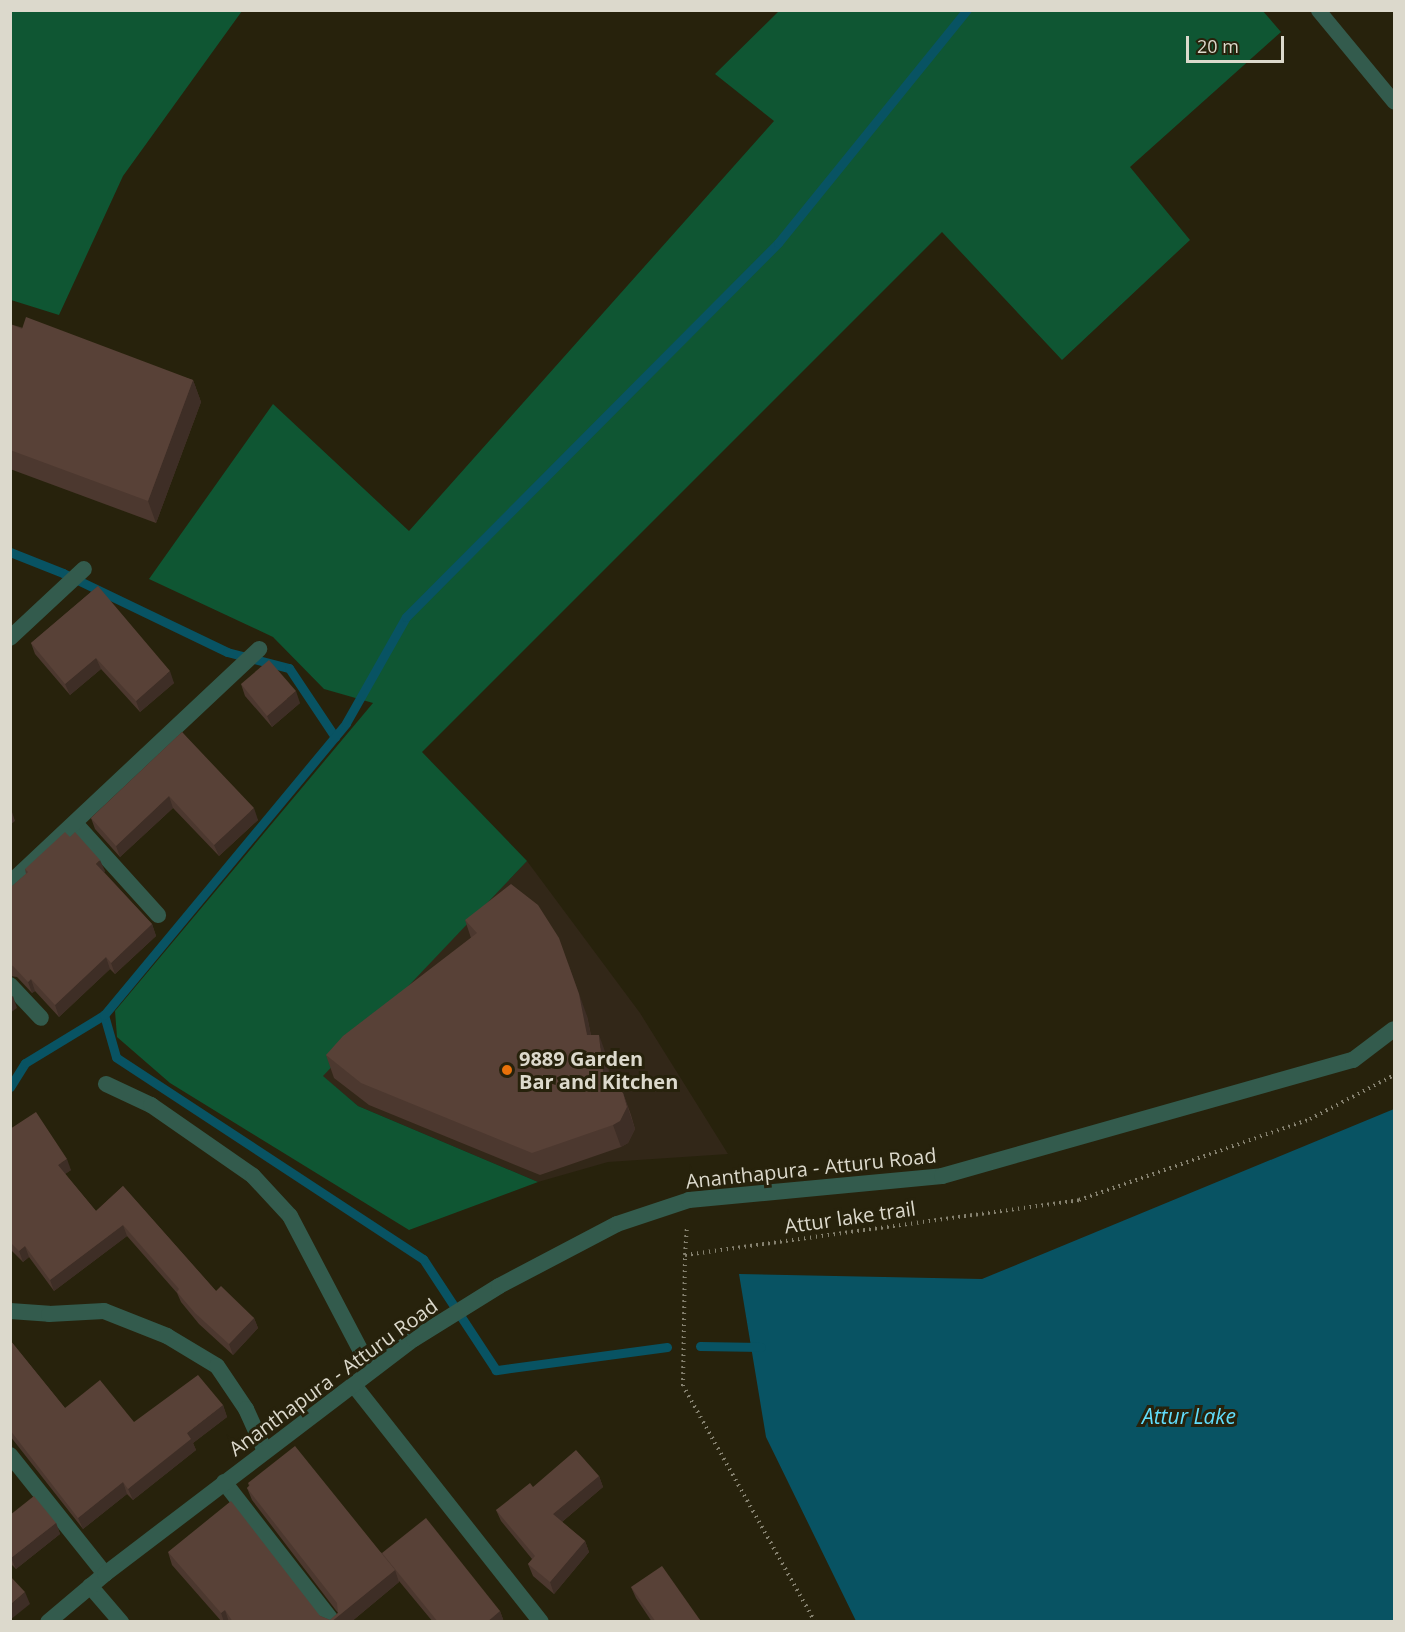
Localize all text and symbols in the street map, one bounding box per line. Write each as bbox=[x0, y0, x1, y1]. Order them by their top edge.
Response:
scale bar bbox=[1189, 24, 1286, 62]
text: 20 m bbox=[1197, 34, 1239, 58]
place label: 9889 Garden Bar and Kitchen bbox=[519, 1046, 678, 1093]
marker: 9889 Garden Bar and Kitchen bbox=[500, 1063, 514, 1077]
street label: Ananthapura - Atturu Road bbox=[684, 1143, 938, 1193]
street label: Attur lake trail bbox=[783, 1196, 917, 1238]
street label: Ananthapura - Atturu Road bbox=[224, 1293, 442, 1461]
water label: Attur Lake bbox=[1142, 1403, 1236, 1429]

